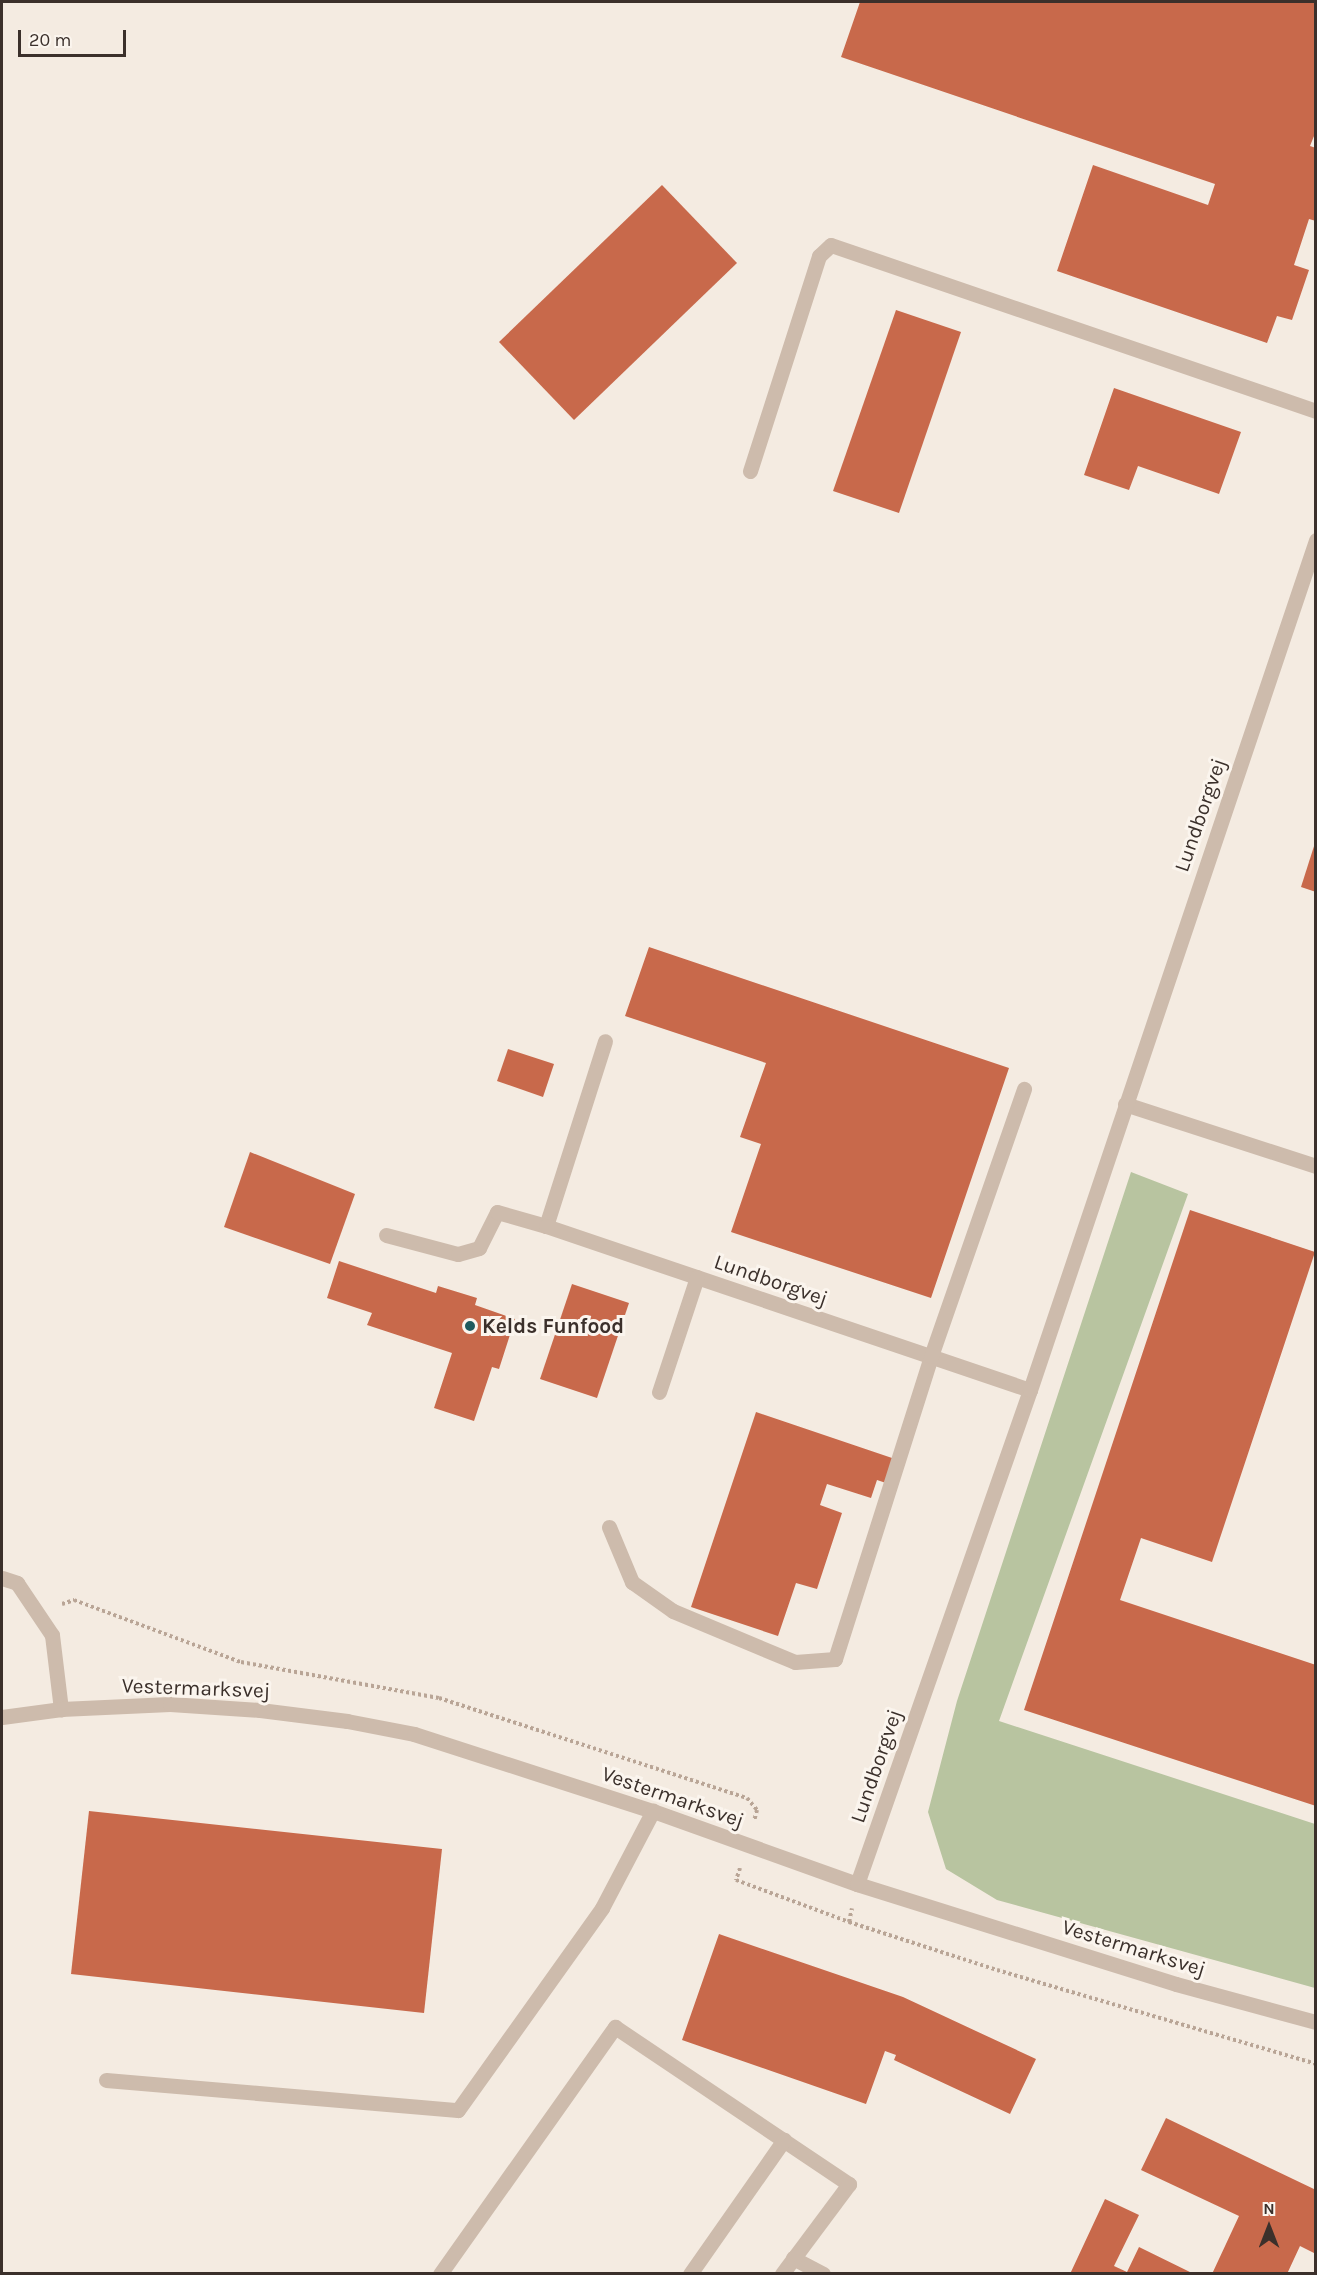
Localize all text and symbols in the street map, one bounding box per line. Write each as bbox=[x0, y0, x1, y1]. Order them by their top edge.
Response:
scale bar bbox=[21, 18, 129, 56]
text: 20 m bbox=[29, 29, 71, 51]
street label: Lundborgvej bbox=[1169, 755, 1231, 875]
street label: Lundborgvej bbox=[711, 1249, 831, 1311]
place label: Kelds Funfood bbox=[482, 1313, 624, 1339]
marker: Kelds Funfood bbox=[463, 1319, 477, 1333]
street label: Vestermarksvej bbox=[121, 1673, 271, 1703]
street label: Lundborgvej bbox=[845, 1706, 907, 1826]
street label: Vestermarksvej bbox=[599, 1761, 747, 1833]
street label: Vestermarksvej bbox=[1059, 1914, 1209, 1982]
north arrow bbox=[1239, 2197, 1299, 2257]
text: N bbox=[1263, 2199, 1275, 2218]

